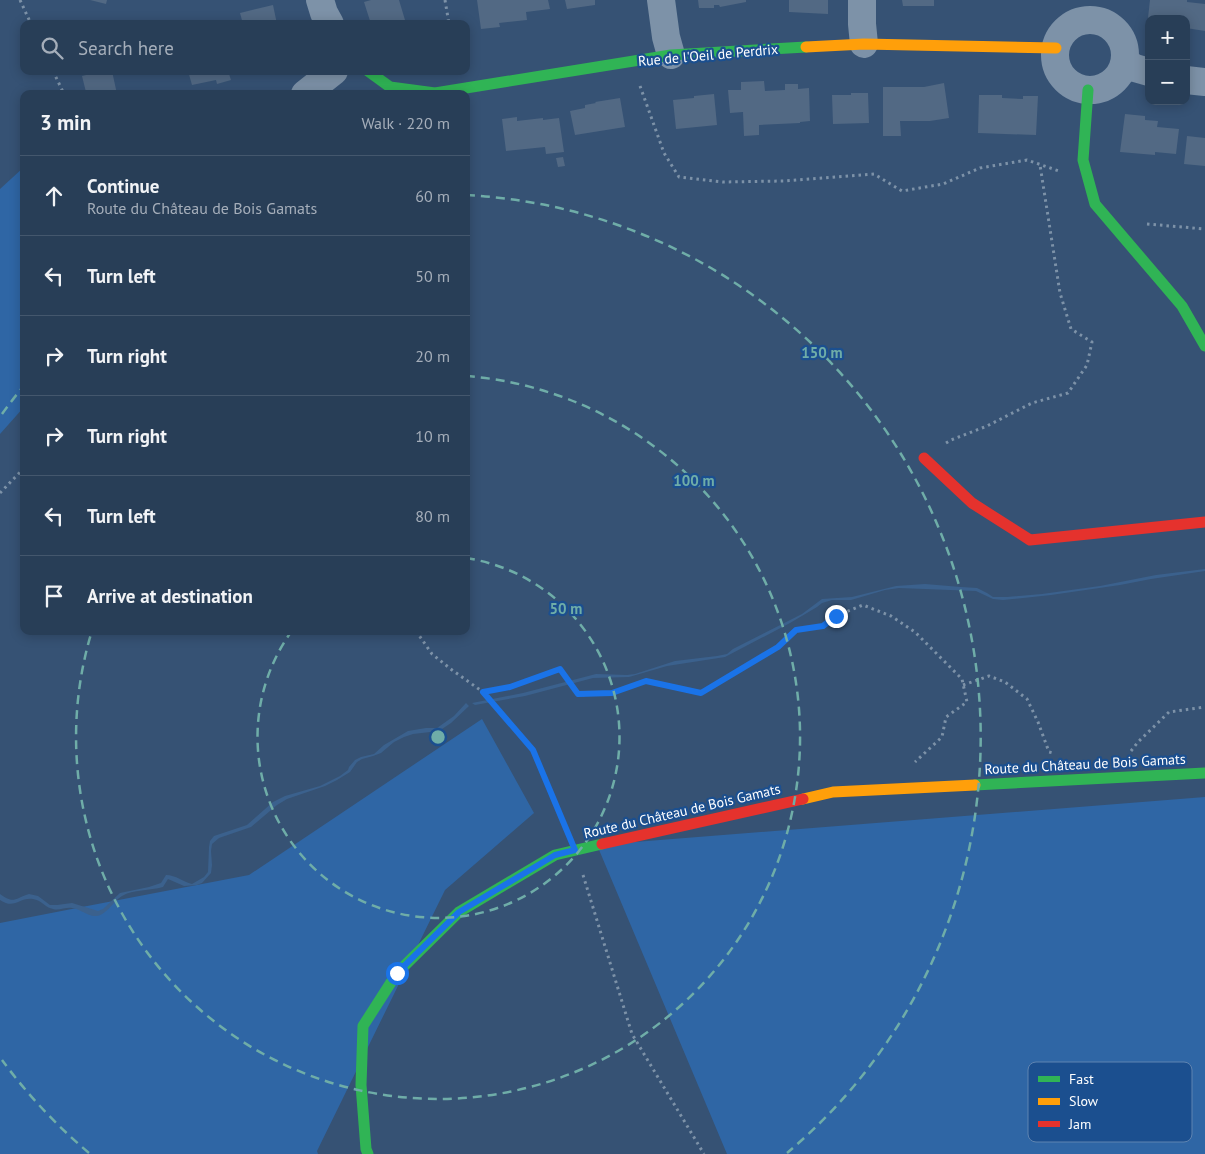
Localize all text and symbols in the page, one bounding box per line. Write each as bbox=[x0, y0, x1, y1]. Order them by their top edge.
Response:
map controls bbox=[1145, 15, 1190, 105]
button: + bbox=[1145, 15, 1190, 60]
search box bbox=[20, 20, 470, 75]
icon: search bbox=[38, 34, 66, 62]
text: Search here bbox=[78, 36, 174, 60]
street label: Rue de l'Oeil de Perdrix bbox=[637, 40, 779, 70]
button: − bbox=[1145, 60, 1190, 105]
text: 3 min bbox=[40, 109, 91, 136]
text: Walk · 220 m bbox=[361, 113, 450, 133]
text: Continue bbox=[87, 174, 159, 198]
icon: ahead bbox=[40, 182, 68, 210]
text: 60 m bbox=[415, 186, 450, 206]
text: Route du Château de Bois Gamats bbox=[87, 198, 317, 218]
icon: left bbox=[40, 262, 68, 290]
text: Turn left bbox=[87, 264, 156, 288]
text: 50 m bbox=[415, 266, 450, 286]
icon: right bbox=[40, 342, 68, 370]
text: 150 m bbox=[801, 343, 843, 362]
text: Turn right bbox=[87, 344, 167, 368]
text: 20 m bbox=[415, 346, 450, 366]
icon: right bbox=[40, 422, 68, 450]
text: Turn right bbox=[87, 424, 167, 448]
text: 10 m bbox=[415, 426, 450, 446]
text: 100 m bbox=[673, 471, 715, 490]
icon: left bbox=[40, 502, 68, 530]
text: Turn left bbox=[87, 504, 156, 528]
text: 80 m bbox=[415, 506, 450, 526]
icon: arrive bbox=[40, 582, 68, 610]
text: Arrive at destination bbox=[87, 584, 253, 608]
text: 50 m bbox=[550, 599, 582, 618]
route end bbox=[825, 605, 848, 628]
centre of rings bbox=[429, 728, 447, 746]
street label: Route du Château de Bois Gamats bbox=[984, 750, 1186, 778]
street label: Route du Château de Bois Gamats bbox=[582, 780, 782, 842]
route start bbox=[386, 962, 409, 985]
legend bbox=[1028, 1062, 1192, 1142]
text: Fast bbox=[1069, 1070, 1094, 1088]
text: Slow bbox=[1069, 1092, 1099, 1110]
text: Jam bbox=[1068, 1115, 1091, 1133]

